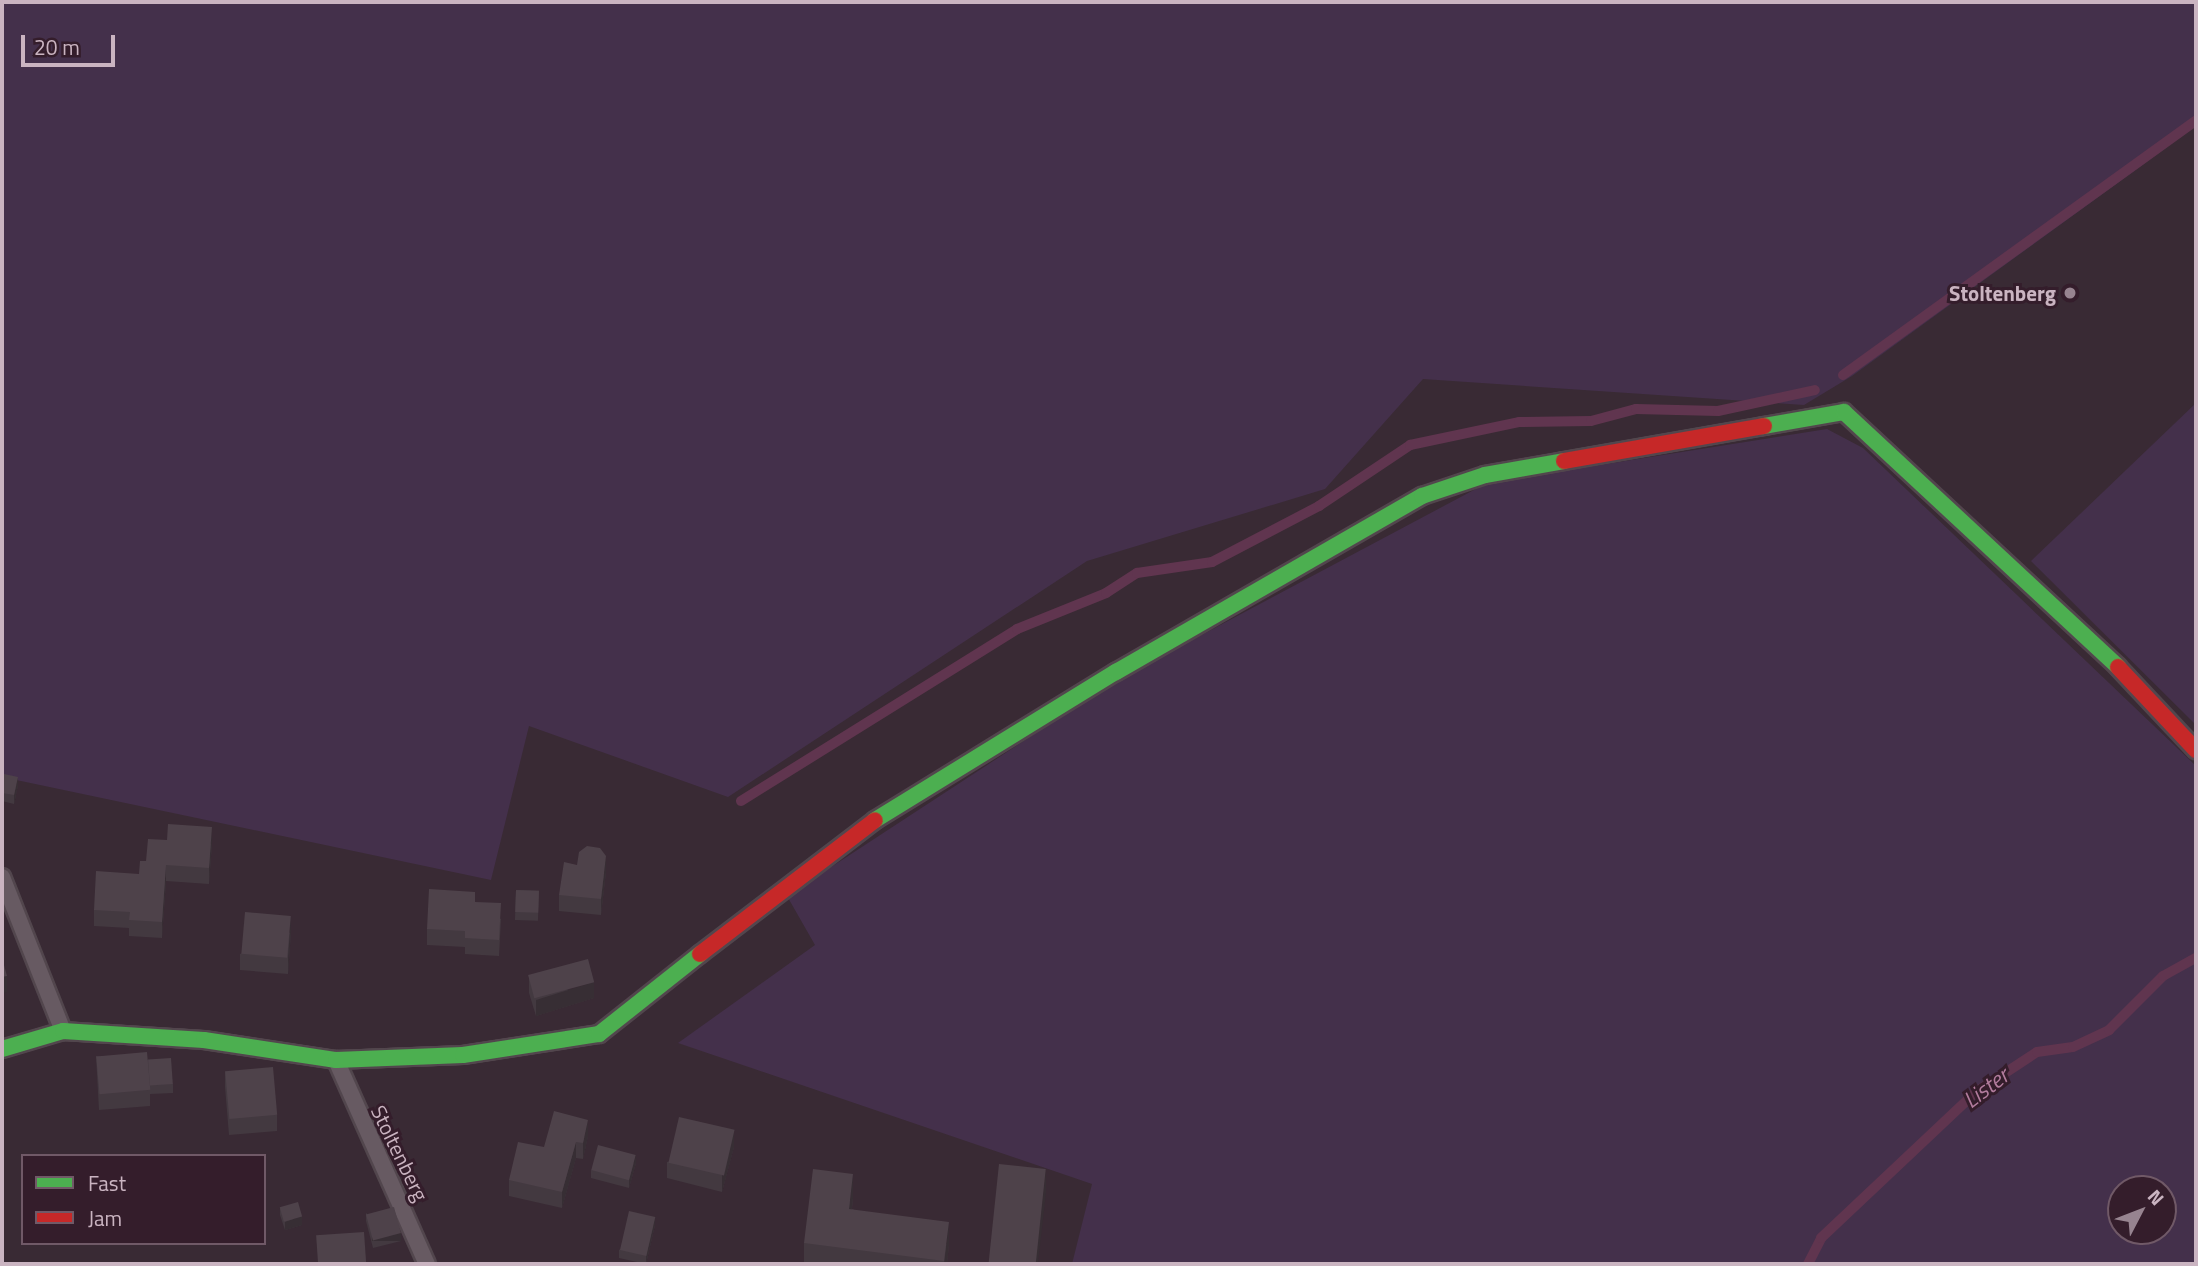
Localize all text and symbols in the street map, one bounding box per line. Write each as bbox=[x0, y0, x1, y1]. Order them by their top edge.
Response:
scale bar bbox=[24, 21, 119, 65]
text: 20 m bbox=[34, 31, 80, 63]
place label: Stoltenberg bbox=[1949, 280, 2056, 306]
marker: Stoltenberg bbox=[2062, 285, 2078, 301]
water label: Lister bbox=[1958, 1062, 2014, 1114]
street label: Stoltenberg bbox=[366, 1101, 434, 1205]
legend bbox=[21, 1154, 266, 1245]
text: Fast bbox=[88, 1167, 126, 1199]
north arrow bbox=[2107, 1175, 2177, 1245]
text: N bbox=[2141, 1182, 2172, 1212]
text: Jam bbox=[88, 1202, 122, 1234]

